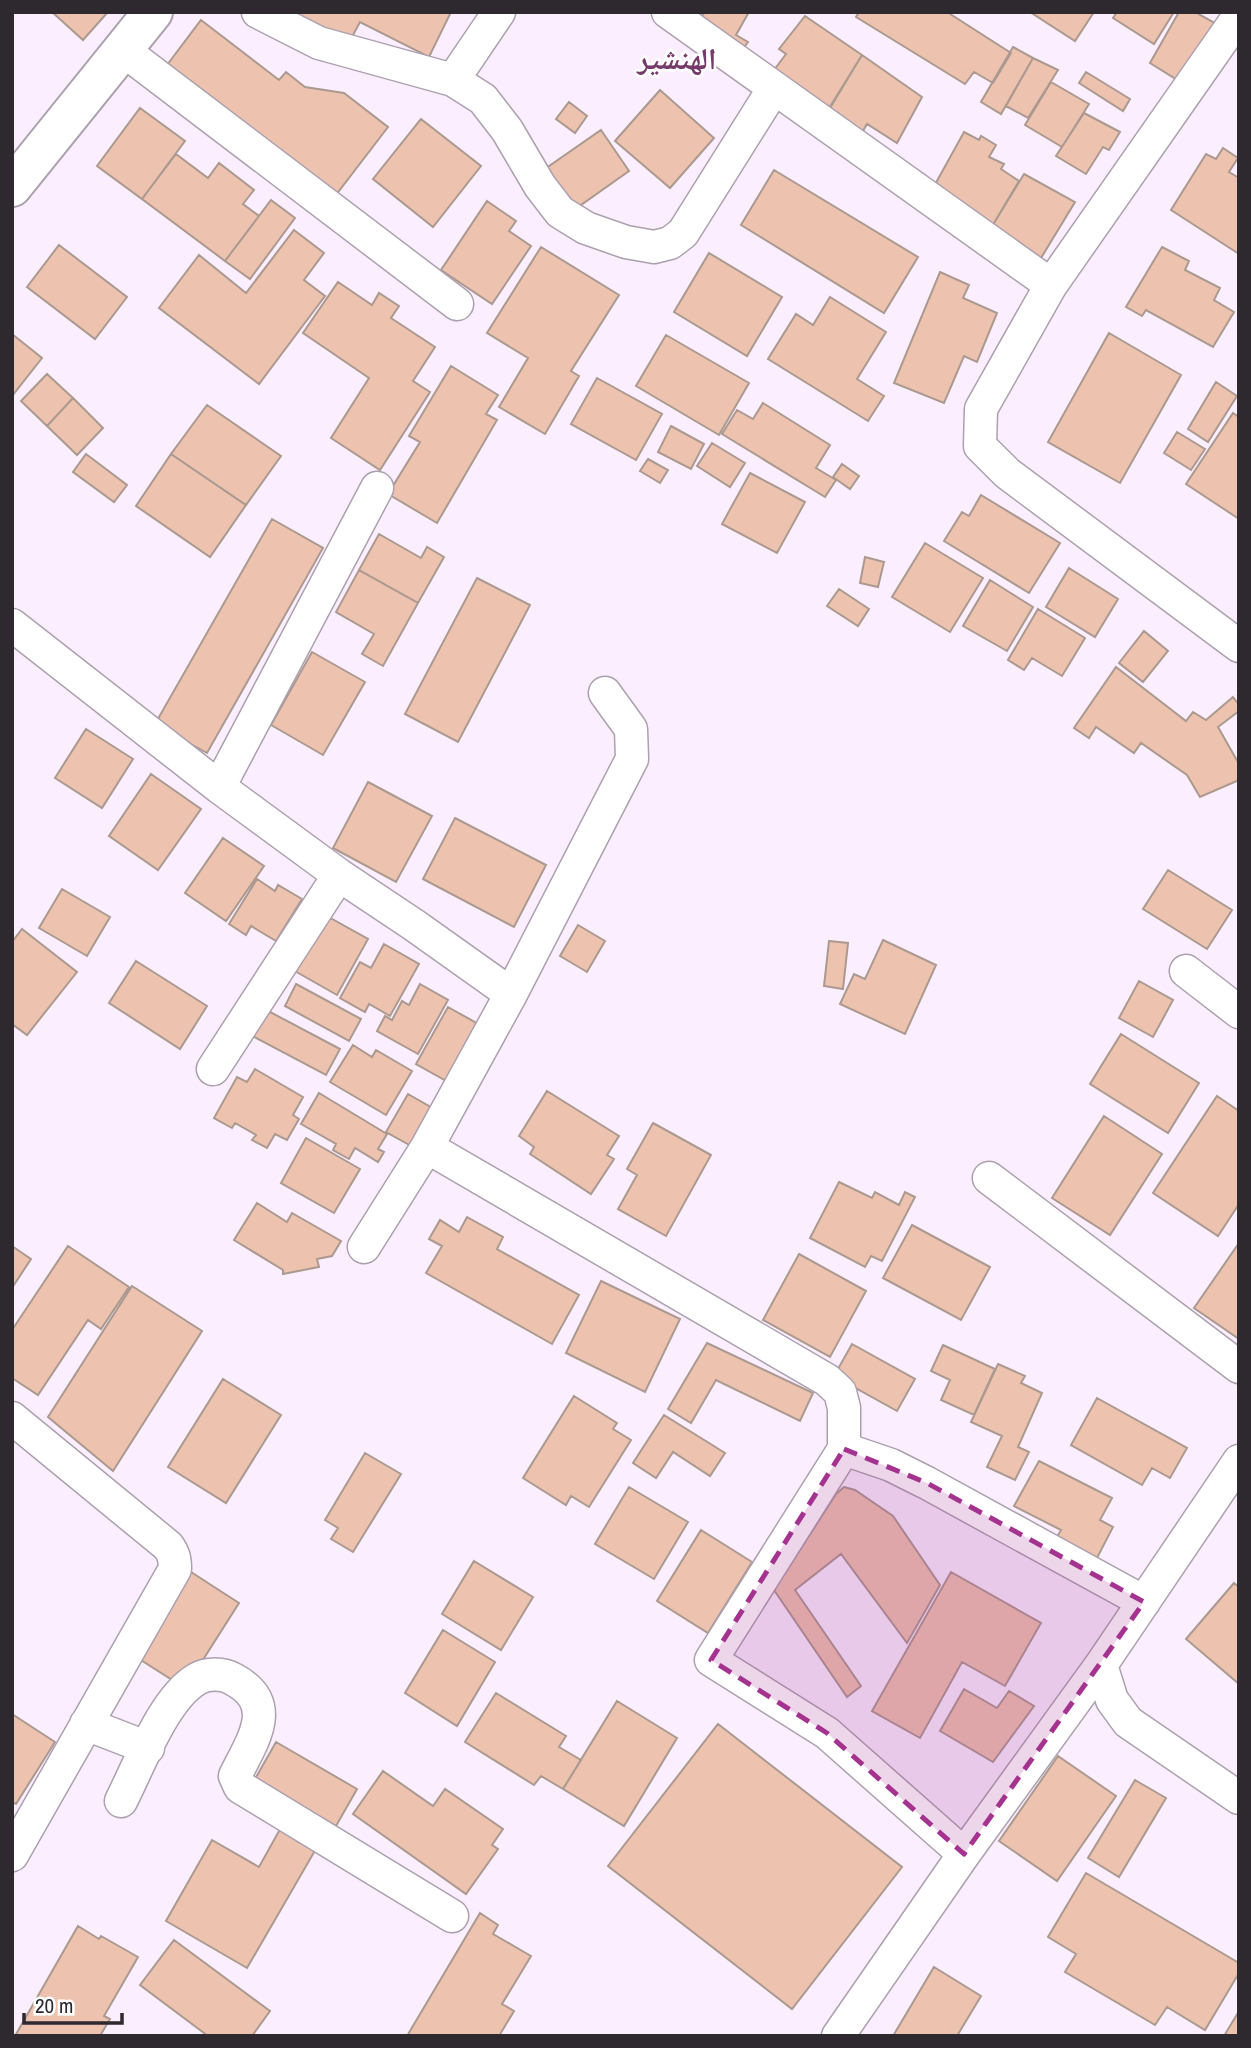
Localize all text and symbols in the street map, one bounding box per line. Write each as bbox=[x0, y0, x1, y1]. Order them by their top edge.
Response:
district label: الهنشير bbox=[635, 38, 717, 78]
scale bar bbox=[24, 1982, 122, 2026]
text: 20 m bbox=[35, 1991, 73, 2020]

